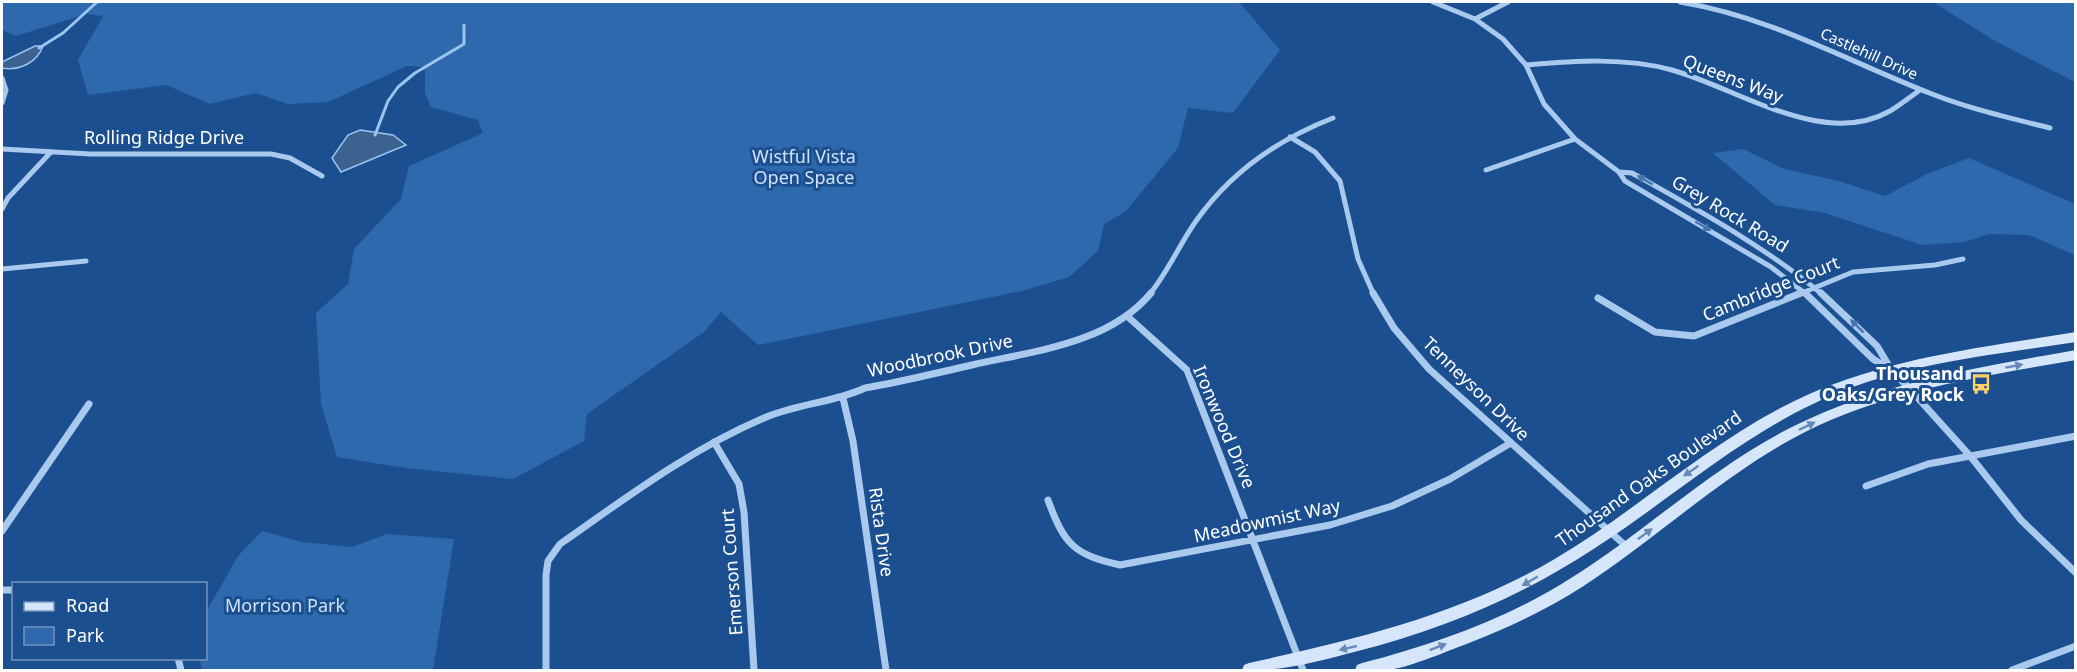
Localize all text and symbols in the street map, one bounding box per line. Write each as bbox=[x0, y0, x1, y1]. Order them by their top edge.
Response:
street label: Castlehill Drive bbox=[1818, 23, 1921, 84]
street label: Queens Way bbox=[1680, 48, 1788, 108]
street label: Rolling Ridge Drive bbox=[84, 125, 244, 149]
park label: Wistful Vista Open Space bbox=[752, 144, 856, 189]
street label: Grey Rock Road bbox=[1668, 169, 1793, 257]
one-way arrow bbox=[1636, 175, 1653, 185]
one-way arrow bbox=[1695, 221, 1712, 231]
street label: Cambridge Court bbox=[1699, 249, 1843, 326]
one-way arrow bbox=[1850, 319, 1864, 333]
street label: Woodbrook Drive bbox=[865, 328, 1015, 382]
street label: Tenneyson Drive bbox=[1418, 331, 1535, 446]
street label: Ironwood Drive bbox=[1188, 361, 1262, 492]
place label: Thousand Oaks/Grey Rock bbox=[1822, 361, 1965, 406]
one-way arrow bbox=[2004, 361, 2023, 370]
bus stop icon: Thousand Oaks/Grey Rock bbox=[1969, 372, 1993, 396]
street label: Thousand Oaks Boulevard bbox=[1551, 405, 1746, 551]
one-way arrow bbox=[1799, 421, 1816, 430]
one-way arrow bbox=[1684, 465, 1699, 477]
street label: Rista Drive bbox=[864, 485, 900, 578]
street label: Meadowmist Way bbox=[1191, 493, 1343, 547]
street label: Emerson Court bbox=[715, 507, 747, 636]
one-way arrow bbox=[1637, 528, 1653, 540]
one-way arrow bbox=[1522, 575, 1538, 586]
legend bbox=[12, 582, 207, 660]
text: Road bbox=[66, 593, 109, 617]
park label: Morrison Park bbox=[225, 593, 345, 617]
text: Park bbox=[66, 623, 104, 647]
one-way arrow bbox=[1429, 642, 1447, 651]
one-way arrow bbox=[1338, 644, 1357, 654]

